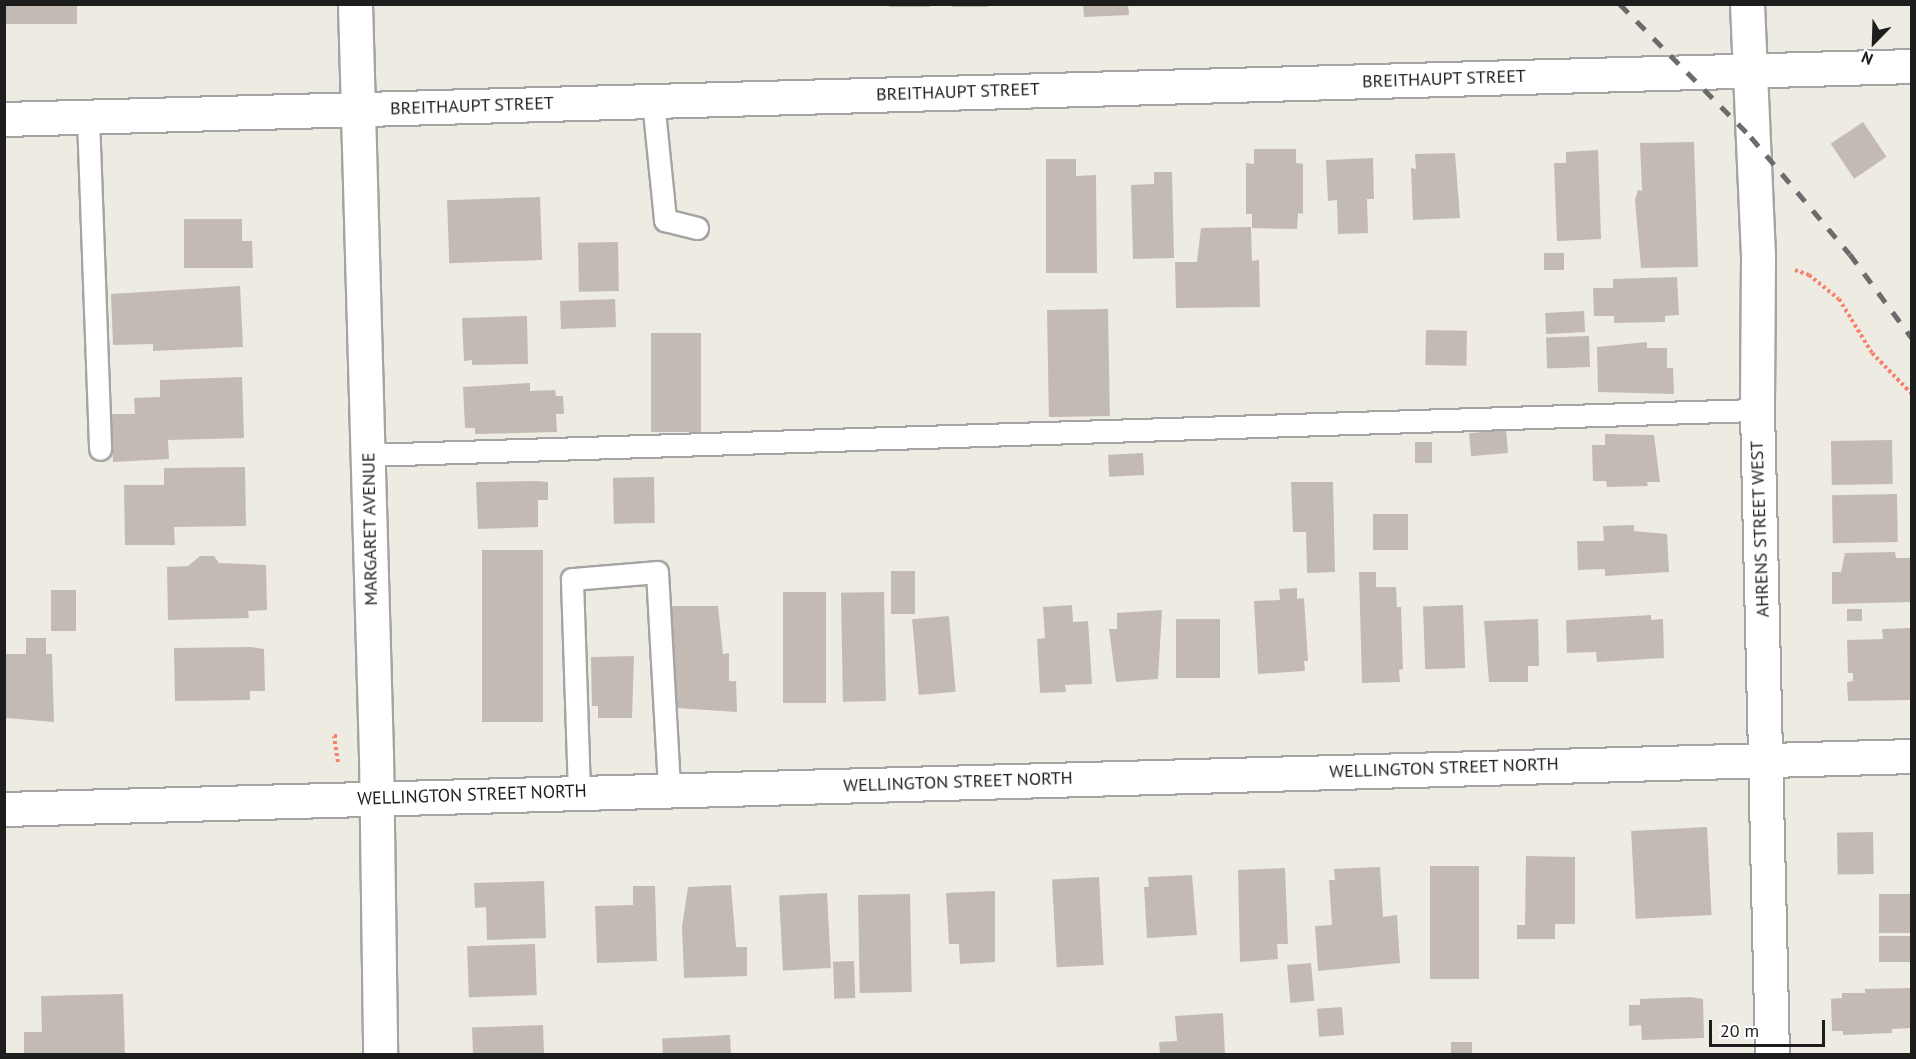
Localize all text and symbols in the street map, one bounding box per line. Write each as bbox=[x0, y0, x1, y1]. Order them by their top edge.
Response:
north arrow bbox=[1844, 12, 1904, 72]
text: N bbox=[1858, 47, 1876, 70]
street label: BREITHAUPT STREET bbox=[1361, 65, 1527, 93]
street label: BREITHAUPT STREET bbox=[875, 78, 1041, 106]
street label: BREITHAUPT STREET bbox=[389, 92, 555, 120]
street label: AHRENS STREET WEST bbox=[1746, 440, 1774, 618]
street label: MARGARET AVENUE bbox=[358, 452, 382, 606]
street label: WELLINGTON STREET NORTH bbox=[1329, 753, 1559, 783]
street label: WELLINGTON STREET NORTH bbox=[843, 767, 1073, 797]
street label: WELLINGTON STREET NORTH bbox=[357, 780, 587, 810]
scale bar bbox=[1712, 1008, 1828, 1046]
text: 20 m bbox=[1720, 1019, 1759, 1042]

